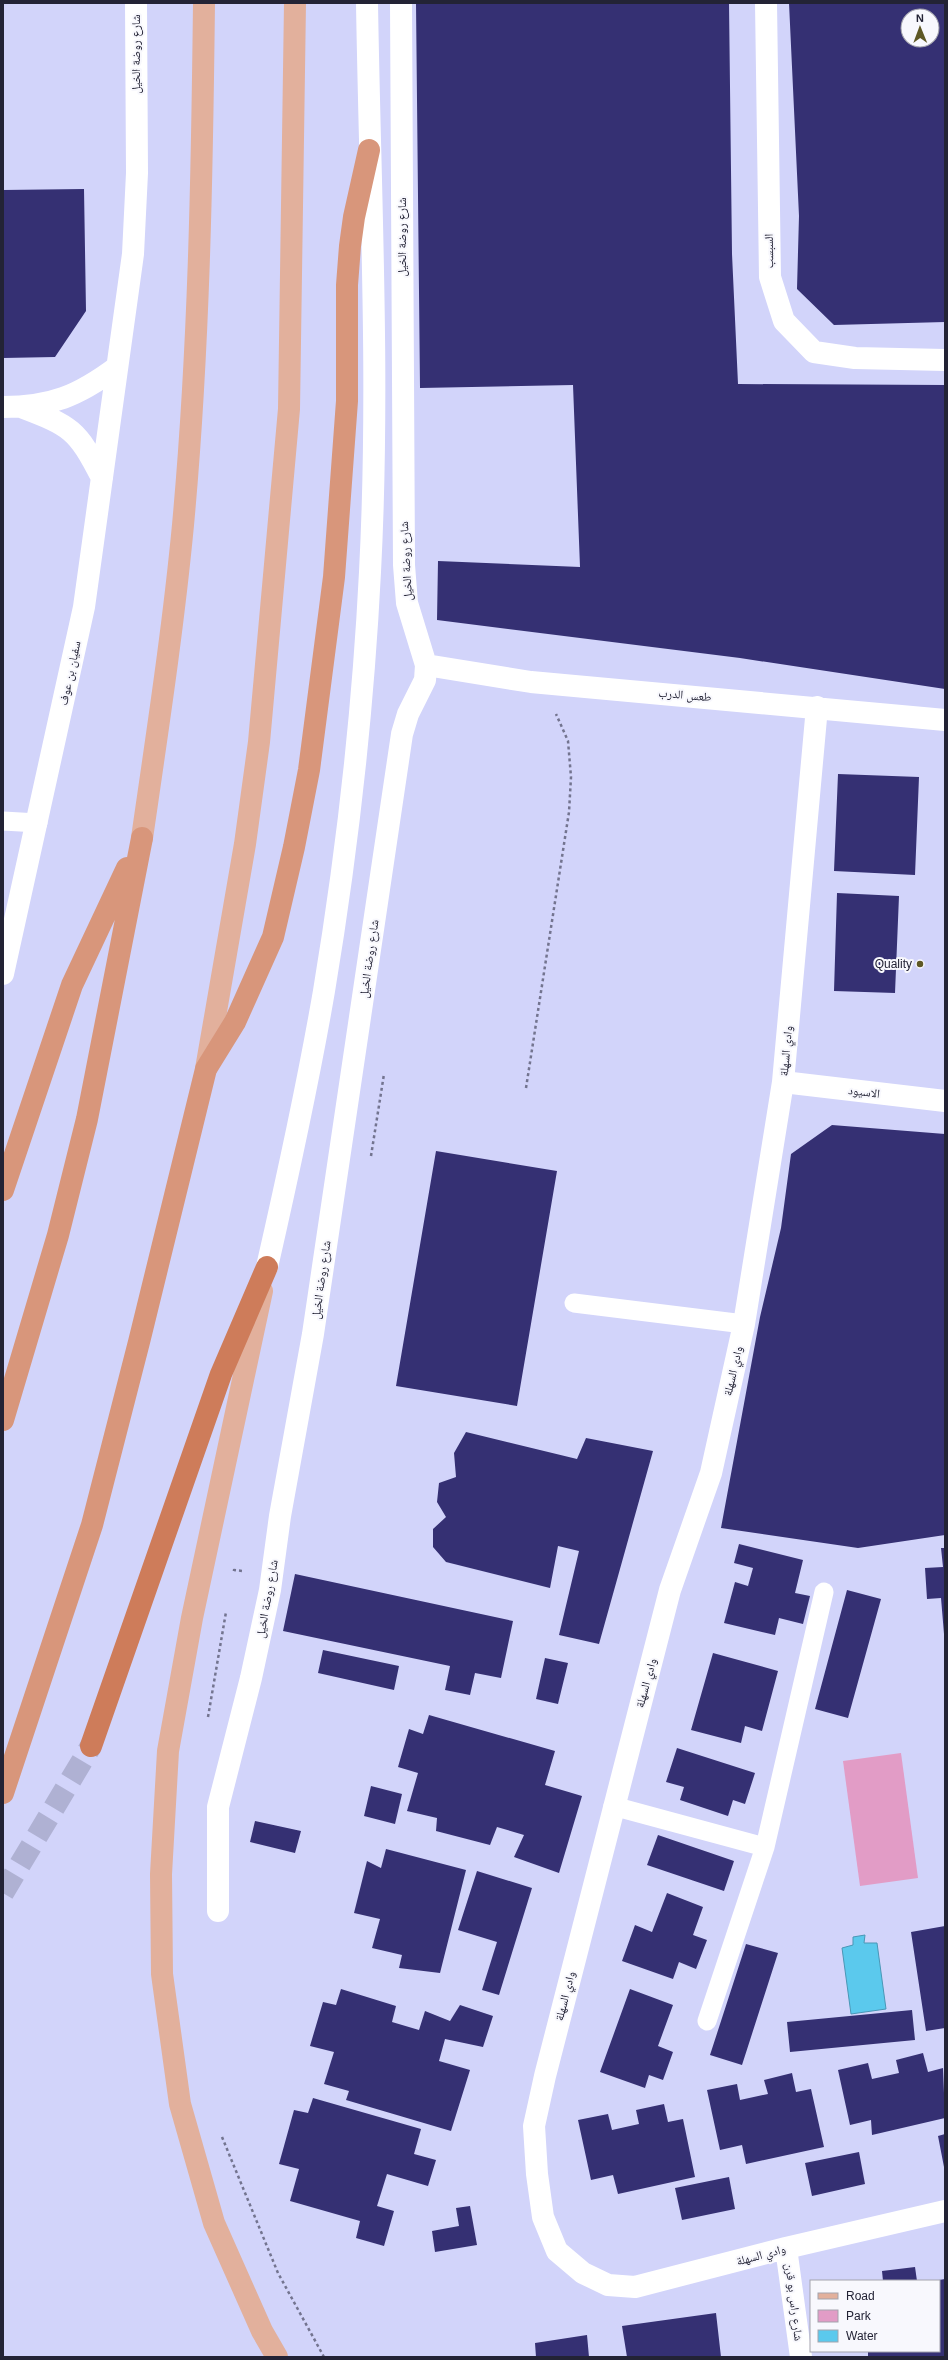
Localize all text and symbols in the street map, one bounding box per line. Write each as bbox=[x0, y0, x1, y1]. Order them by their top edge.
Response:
north arrow bbox=[900, 8, 940, 48]
text: N bbox=[916, 12, 924, 24]
street label: شارع روضة الخيل bbox=[129, 14, 144, 94]
street label: شارع روضة الخيل bbox=[395, 197, 410, 277]
street label: السبسب bbox=[762, 233, 777, 268]
street label: شارع روضة الخيل bbox=[397, 521, 416, 601]
street label: سفيان بن عوف bbox=[56, 639, 84, 707]
street label: طعس الدرب bbox=[658, 686, 712, 705]
street label: شارع روضة الخيل bbox=[357, 919, 382, 999]
place label: Quality bbox=[875, 957, 912, 971]
marker: Quality bbox=[915, 959, 925, 969]
street label: وادي السهلة bbox=[777, 1025, 798, 1077]
street label: الاسيود bbox=[847, 1083, 881, 1101]
street label: شارع روضة الخيل bbox=[309, 1240, 334, 1320]
street label: وادي السهلة bbox=[721, 1345, 748, 1398]
street label: شارع روضة الخيل bbox=[253, 1559, 282, 1639]
street label: وادي السهلة bbox=[633, 1657, 662, 1710]
street label: وادي السهلة bbox=[552, 1970, 581, 2023]
street label: وادي السهلة bbox=[735, 2242, 788, 2271]
street label: شارع راس بو قرن bbox=[781, 2262, 806, 2342]
legend bbox=[810, 2280, 940, 2352]
text: Road bbox=[846, 2289, 875, 2303]
text: Park bbox=[846, 2309, 872, 2323]
text: Water bbox=[846, 2329, 878, 2343]

